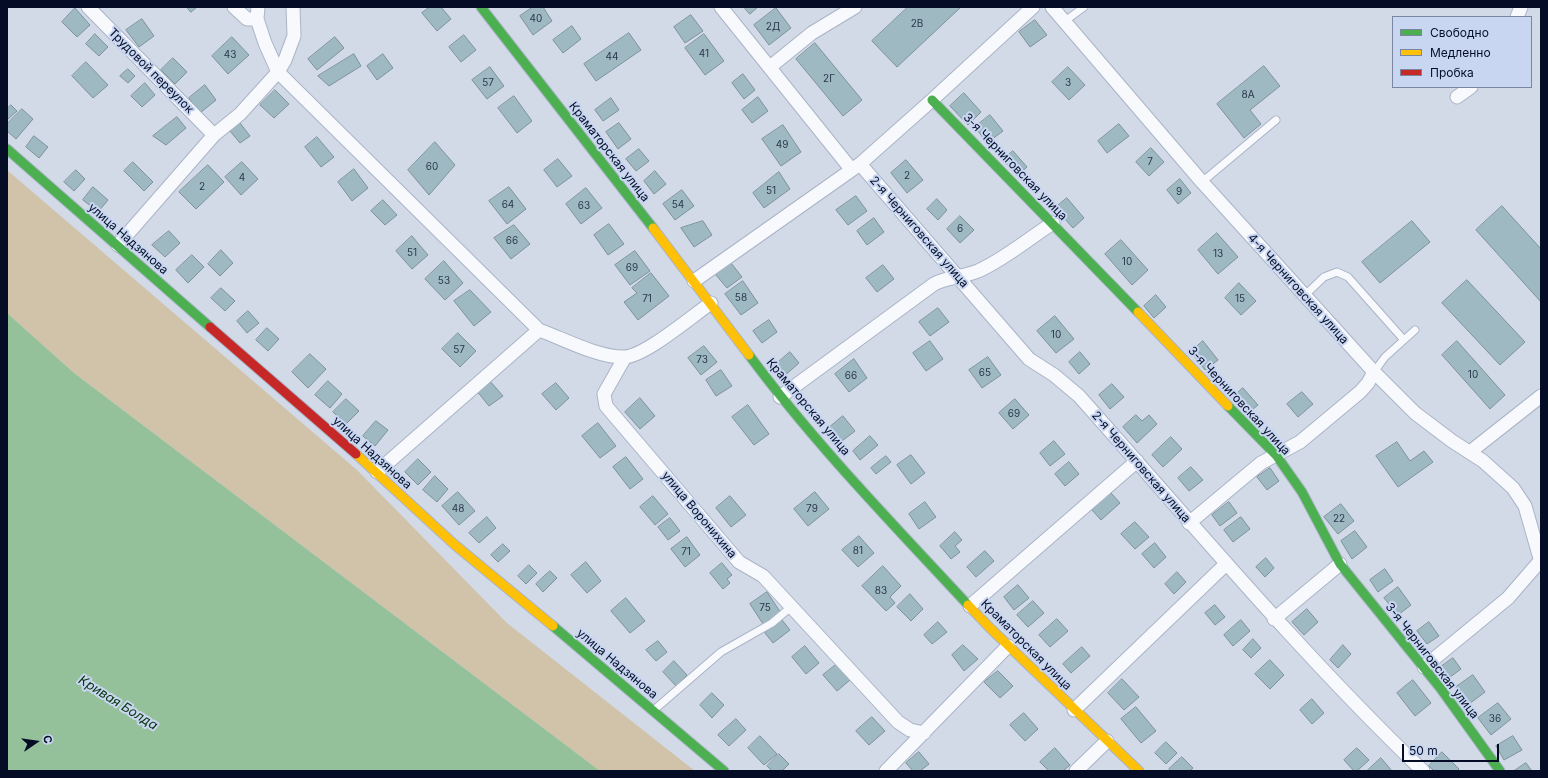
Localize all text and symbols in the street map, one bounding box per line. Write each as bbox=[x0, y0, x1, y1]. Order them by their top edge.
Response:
house number: 40 bbox=[530, 13, 542, 25]
legend bbox=[1392, 16, 1532, 88]
house number: 2В bbox=[911, 18, 923, 30]
house number: 2Д bbox=[766, 21, 780, 33]
street label: Трудовой переулок bbox=[105, 25, 197, 117]
text: Свободно bbox=[1430, 25, 1489, 40]
text: Медленно bbox=[1430, 45, 1491, 60]
house number: 41 bbox=[699, 48, 709, 60]
house number: 43 bbox=[224, 49, 236, 61]
house number: 44 bbox=[606, 51, 618, 63]
text: Пробка bbox=[1430, 65, 1474, 80]
house number: 2Г bbox=[823, 73, 835, 85]
house number: 57 bbox=[482, 77, 494, 89]
house number: 3 bbox=[1065, 77, 1071, 89]
house number: 8А bbox=[1241, 89, 1255, 101]
street label: Краматорская улица bbox=[566, 99, 652, 205]
street label: 3-я Черниговская улица bbox=[960, 111, 1070, 223]
house number: 49 bbox=[776, 139, 788, 151]
house number: 7 bbox=[1147, 156, 1153, 168]
house number: 60 bbox=[426, 161, 438, 173]
house number: 2 bbox=[904, 170, 910, 182]
house number: 4 bbox=[239, 172, 245, 184]
street label: 2-я Черниговская улица bbox=[867, 173, 971, 291]
house number: 2 bbox=[199, 181, 205, 193]
house number: 51 bbox=[766, 185, 776, 197]
house number: 9 bbox=[1176, 186, 1182, 198]
house number: 64 bbox=[502, 199, 514, 211]
house number: 54 bbox=[672, 199, 684, 211]
street label: улица Надзянова bbox=[85, 200, 171, 278]
house number: 63 bbox=[578, 200, 590, 212]
house number: 6 bbox=[957, 223, 963, 235]
street label: 4-я Черниговская улица bbox=[1245, 231, 1351, 347]
house number: 66 bbox=[506, 235, 518, 247]
house number: 51 bbox=[407, 247, 417, 259]
house number: 13 bbox=[1213, 248, 1223, 260]
house number: 10 bbox=[1122, 256, 1132, 268]
house number: 69 bbox=[626, 262, 638, 274]
house number: 53 bbox=[438, 275, 450, 287]
house number: 58 bbox=[735, 292, 747, 304]
house number: 71 bbox=[642, 293, 652, 305]
house number: 15 bbox=[1235, 293, 1245, 305]
house number: 10 bbox=[1051, 329, 1061, 341]
house number: 57 bbox=[453, 344, 465, 356]
street label: 3-я Черниговская улица bbox=[1185, 344, 1293, 458]
house number: 73 bbox=[696, 354, 708, 366]
street label: Краматорская улица bbox=[763, 355, 853, 459]
house number: 65 bbox=[979, 367, 991, 379]
house number: 10 bbox=[1468, 369, 1478, 381]
house number: 66 bbox=[845, 370, 857, 382]
house number: 69 bbox=[1008, 408, 1020, 420]
street label: 2-я Черниговская улица bbox=[1089, 408, 1193, 526]
street label: улица Надзянова bbox=[330, 414, 414, 492]
street label: улица Воронихина bbox=[659, 469, 739, 561]
house number: 48 bbox=[452, 503, 464, 515]
house number: 79 bbox=[806, 503, 818, 515]
house number: 22 bbox=[1333, 513, 1345, 525]
house number: 81 bbox=[853, 545, 863, 557]
house number: 71 bbox=[681, 546, 691, 558]
house number: 83 bbox=[875, 585, 887, 597]
street label: Краматорская улица bbox=[978, 597, 1074, 693]
street label: 3-я Черниговская улица bbox=[1382, 600, 1482, 722]
house number: 75 bbox=[759, 602, 771, 614]
street label: улица Надзянова bbox=[574, 626, 660, 702]
water label: Кривая Болда bbox=[76, 672, 160, 734]
house number: 36 bbox=[1489, 713, 1501, 725]
north arrow bbox=[16, 722, 56, 762]
text: С bbox=[40, 734, 55, 745]
scale bar bbox=[1404, 736, 1501, 762]
text: 50 m bbox=[1409, 743, 1438, 758]

